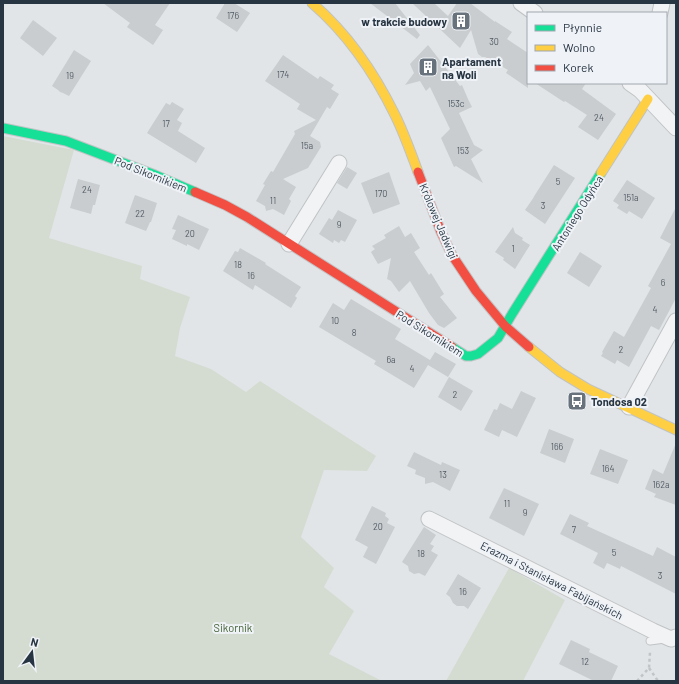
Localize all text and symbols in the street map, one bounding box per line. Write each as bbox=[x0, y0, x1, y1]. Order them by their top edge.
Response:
house number: 176 bbox=[227, 10, 239, 21]
building icon: w trakcie budowy bbox=[450, 10, 472, 32]
legend bbox=[527, 12, 667, 84]
place label: w trakcie budowy bbox=[361, 15, 447, 28]
text: Płynnie bbox=[563, 20, 602, 34]
house number: 30 bbox=[489, 36, 499, 47]
text: Wolno bbox=[563, 40, 595, 54]
place label: Apartament na Woli bbox=[442, 55, 501, 81]
building icon: Apartament na Woli bbox=[417, 56, 439, 78]
text: Korek bbox=[563, 60, 593, 74]
house number: 174 bbox=[277, 69, 289, 80]
house number: 19 bbox=[66, 70, 74, 81]
house number: 153c bbox=[447, 98, 465, 109]
house number: 24 bbox=[594, 112, 604, 123]
house number: 17 bbox=[162, 118, 170, 129]
house number: 15a bbox=[301, 140, 313, 151]
house number: 153 bbox=[457, 145, 470, 156]
street label: Pod Sikornikiem bbox=[113, 154, 189, 194]
street label: Antoniego Odyńca bbox=[549, 173, 605, 253]
house number: 5 bbox=[556, 176, 561, 187]
street label: Królowej Jadwigi bbox=[417, 181, 461, 261]
house number: 24 bbox=[82, 184, 92, 195]
house number: 170 bbox=[375, 188, 387, 199]
house number: 151a bbox=[623, 192, 639, 203]
house number: 11 bbox=[270, 195, 276, 206]
house number: 3 bbox=[541, 200, 546, 211]
house number: 22 bbox=[135, 208, 145, 219]
house number: 9 bbox=[337, 219, 342, 230]
house number: 20 bbox=[185, 228, 195, 239]
house number: 1 bbox=[511, 243, 515, 254]
house number: 18 bbox=[234, 259, 242, 270]
house number: 16 bbox=[247, 270, 255, 281]
house number: 6 bbox=[661, 277, 666, 288]
house number: 4 bbox=[653, 304, 658, 315]
street label: Pod Sikornikiem bbox=[394, 307, 466, 359]
house number: 10 bbox=[331, 315, 339, 326]
house number: 8 bbox=[352, 327, 357, 338]
house number: 2 bbox=[619, 344, 624, 355]
house number: 6a bbox=[386, 354, 396, 365]
house number: 4 bbox=[410, 363, 415, 374]
house number: 2 bbox=[453, 389, 458, 400]
bus stop icon: Tondosa 02 bbox=[566, 390, 588, 412]
place label: Tondosa 02 bbox=[591, 395, 647, 408]
house number: 166 bbox=[551, 441, 564, 452]
house number: 164 bbox=[602, 463, 614, 474]
house number: 13 bbox=[439, 469, 447, 480]
house number: 162a bbox=[652, 479, 670, 490]
house number: 11 bbox=[504, 498, 510, 509]
house number: 9 bbox=[523, 507, 528, 518]
house number: 20 bbox=[373, 521, 383, 532]
house number: 7 bbox=[572, 524, 577, 535]
street label: Erazma i Stanisława Fabijańskich bbox=[479, 538, 625, 622]
house number: 5 bbox=[612, 547, 617, 558]
house number: 18 bbox=[417, 548, 425, 559]
house number: 3 bbox=[658, 570, 663, 581]
house number: 16 bbox=[459, 586, 467, 597]
park label: Sikornik bbox=[214, 621, 253, 634]
north arrow bbox=[12, 632, 52, 672]
text: N bbox=[29, 635, 40, 649]
house number: 12 bbox=[581, 656, 589, 667]

